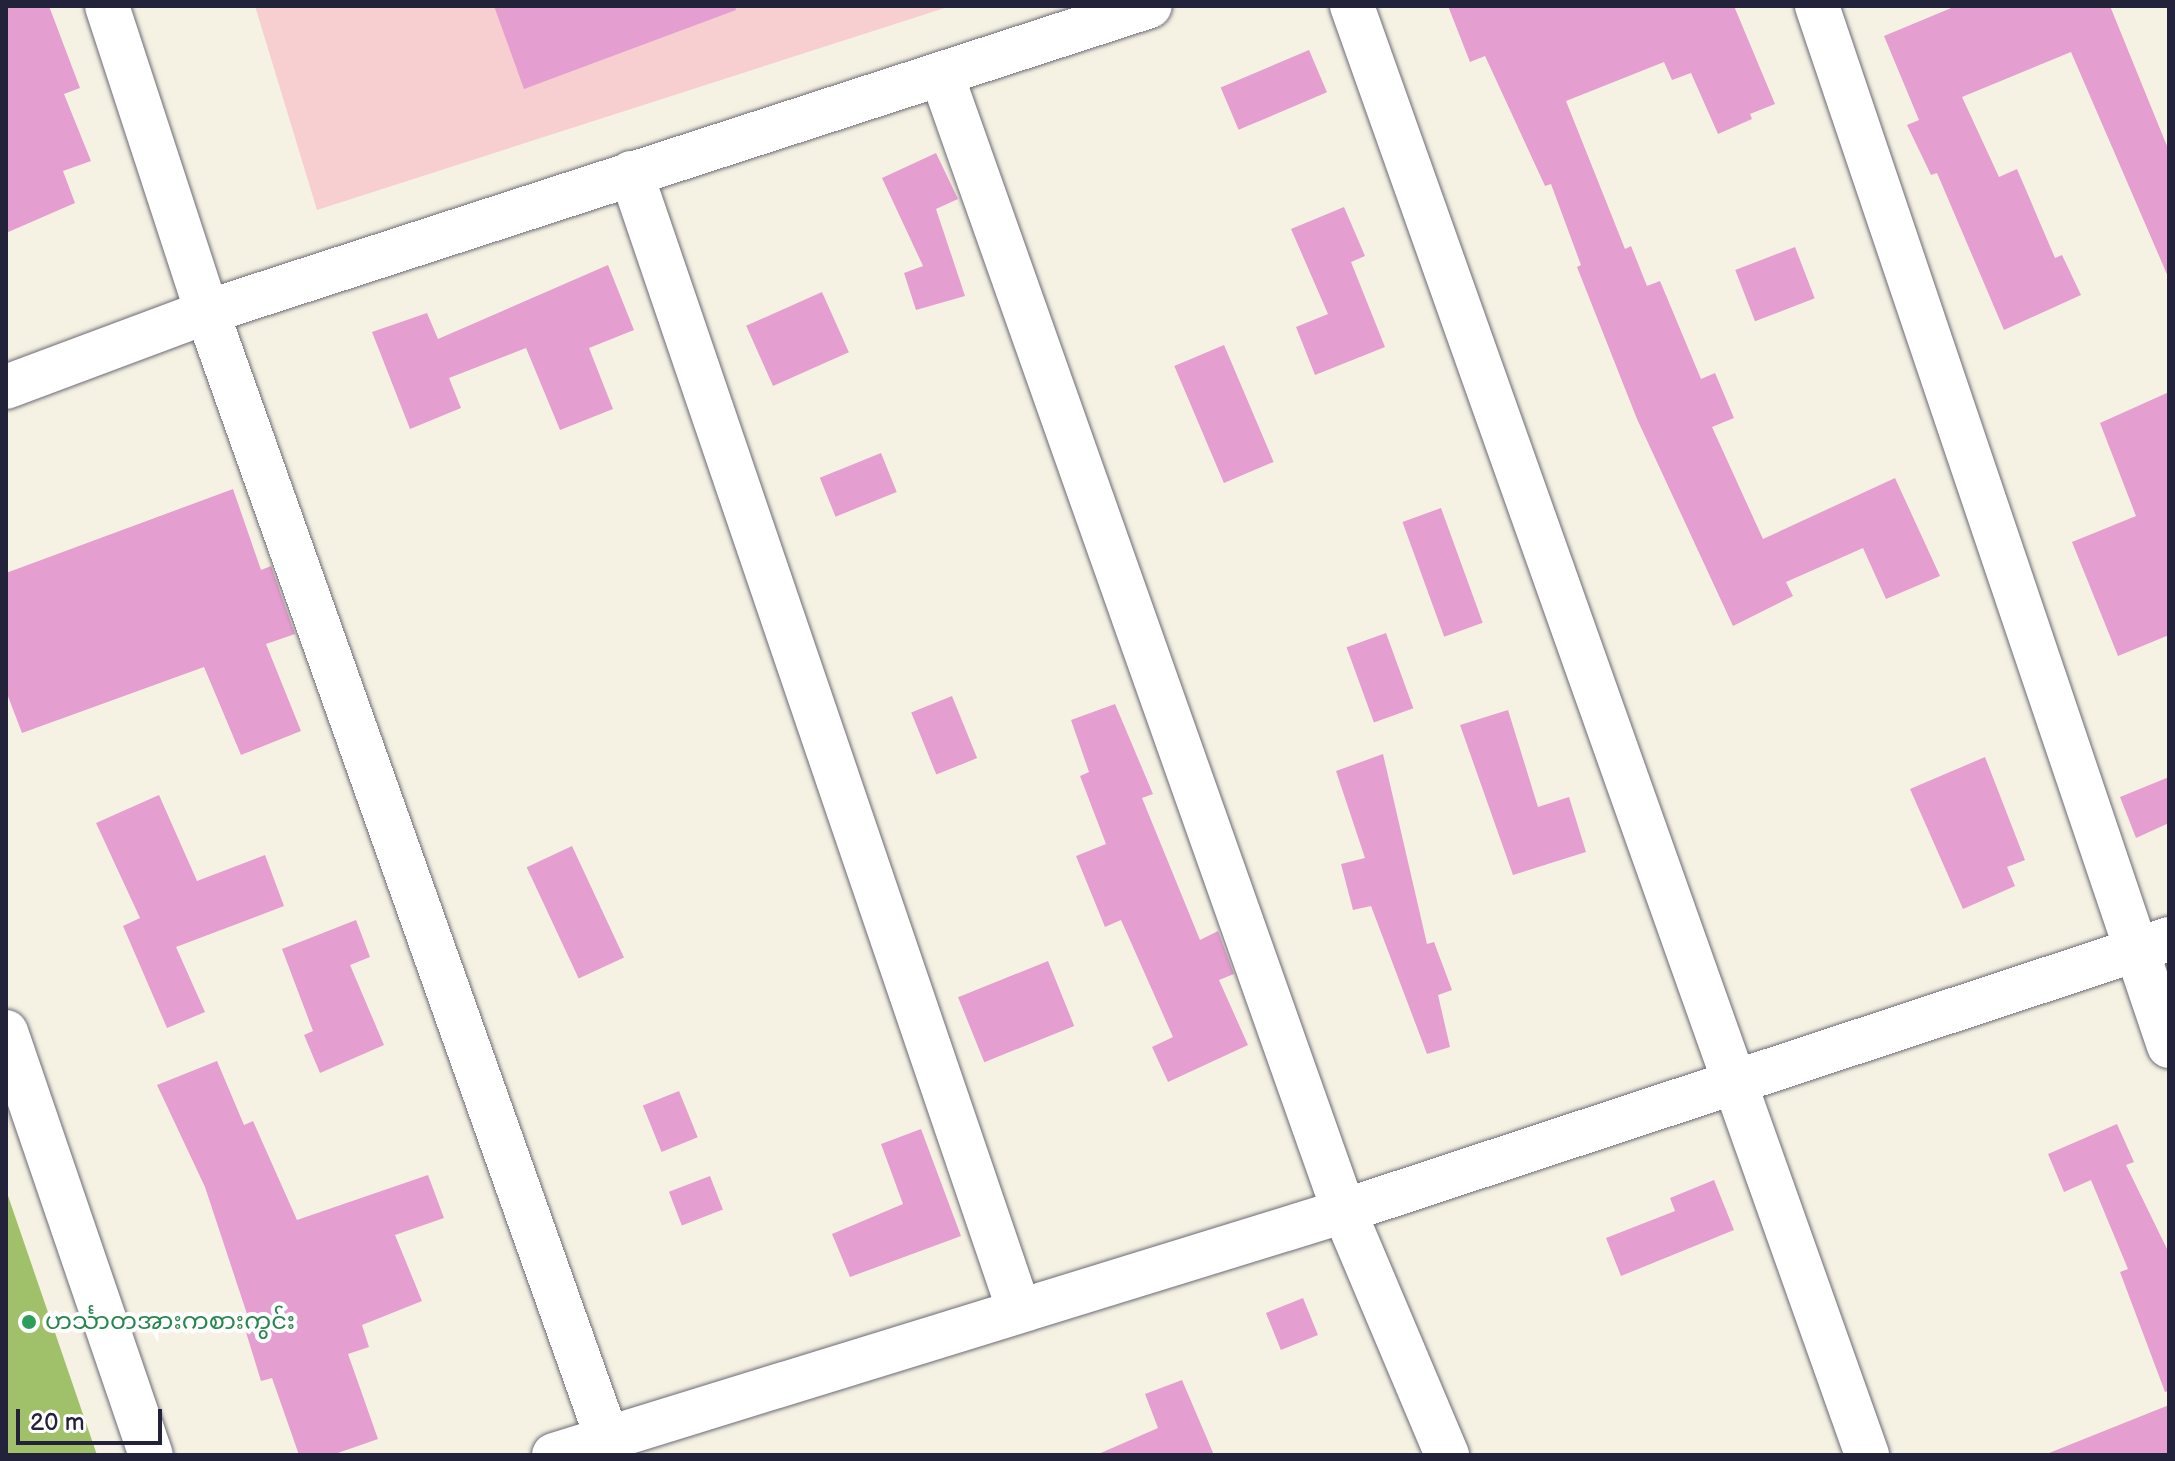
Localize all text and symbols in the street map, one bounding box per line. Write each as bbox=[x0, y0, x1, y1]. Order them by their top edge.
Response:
place label: ဟင်္သာတအားကစားကွင်း bbox=[45, 1308, 295, 1336]
marker: ဟင်္သာတအားကစားကွင်း bbox=[20, 1313, 38, 1331]
scale bar bbox=[20, 1393, 166, 1443]
text: 20 m bbox=[30, 1408, 85, 1437]

